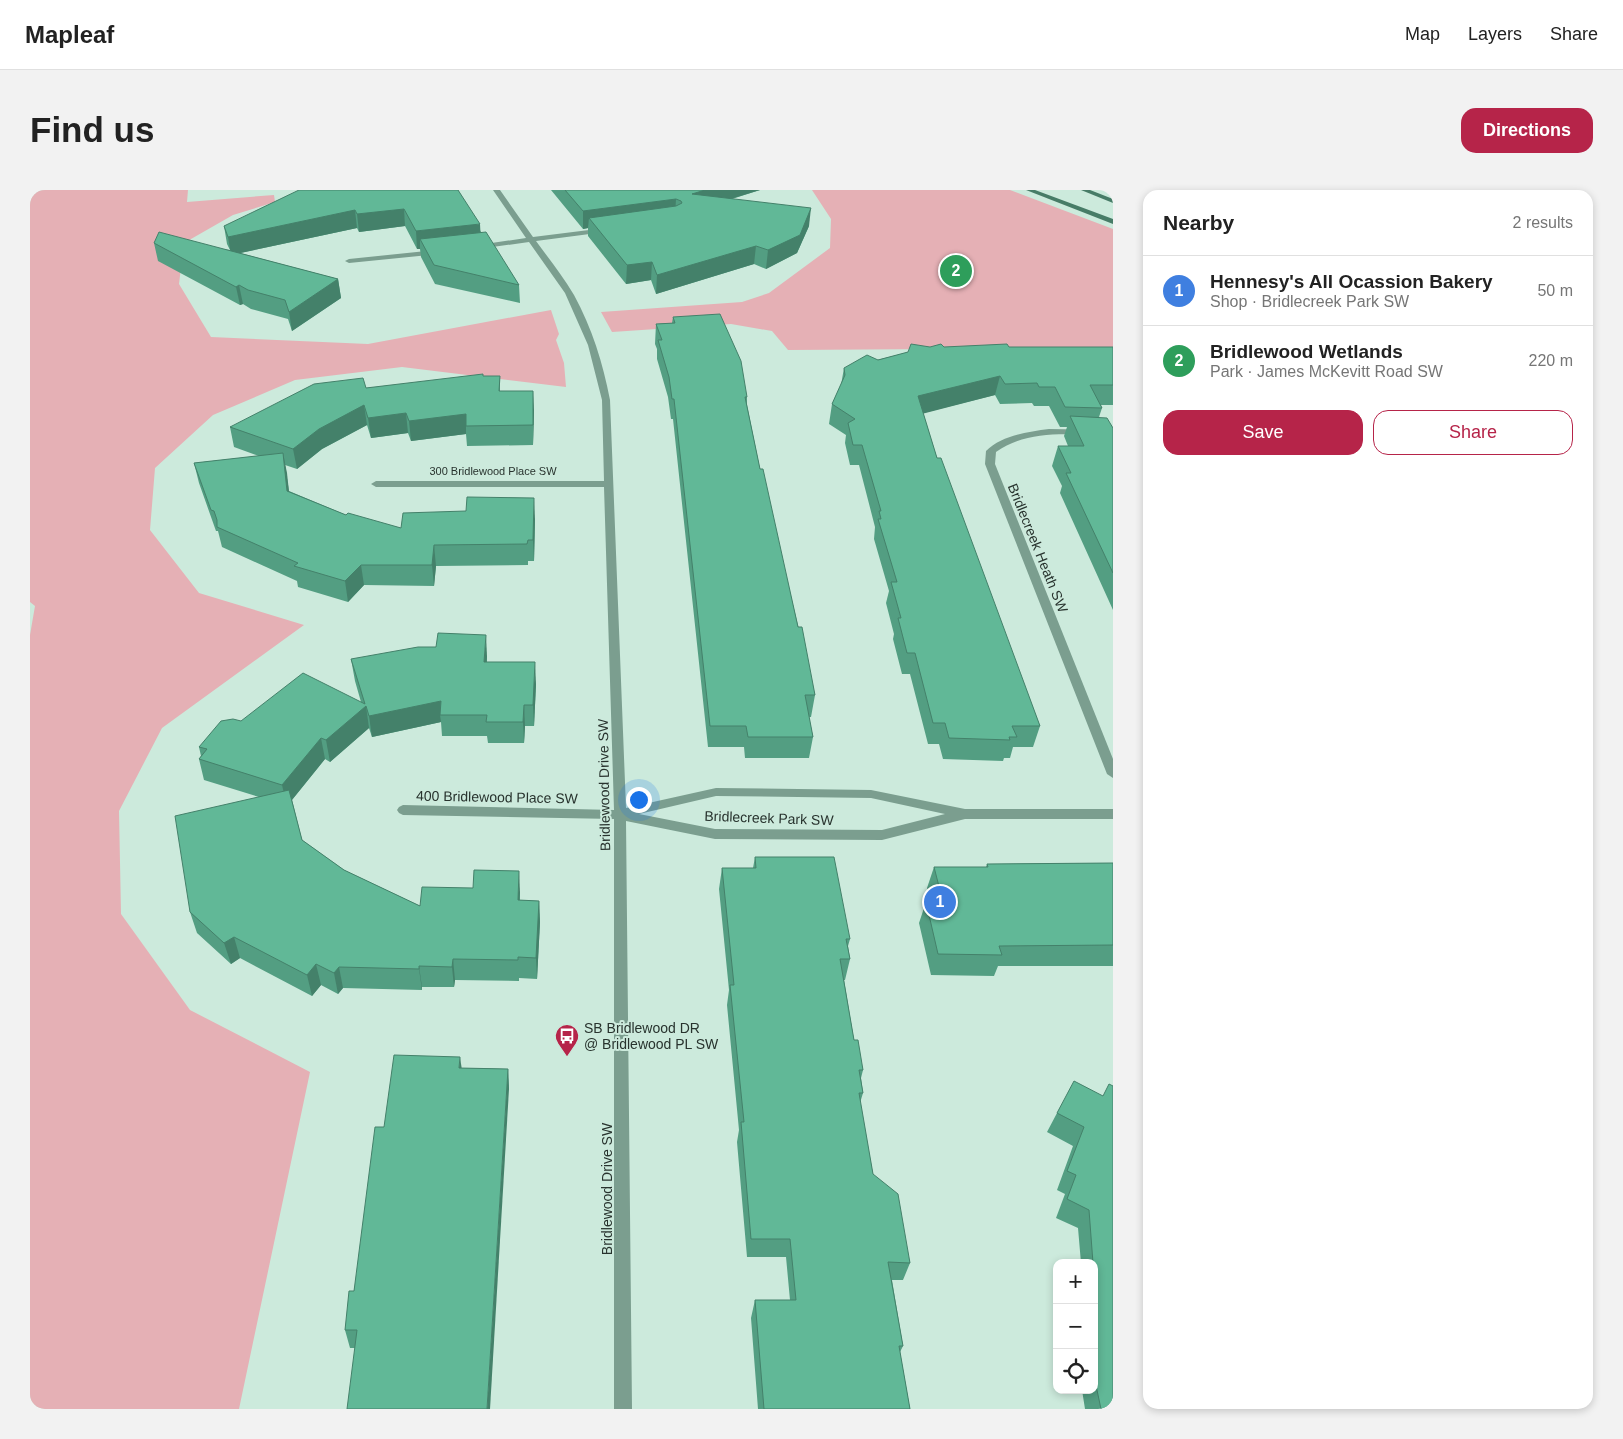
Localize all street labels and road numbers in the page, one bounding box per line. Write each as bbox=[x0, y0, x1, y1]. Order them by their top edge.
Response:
street label: 300 Bridlewood Place SW bbox=[429, 465, 557, 477]
street label: Bridlecreek Heath SW bbox=[1005, 481, 1072, 616]
street label: Bridlewood Drive SW bbox=[595, 718, 613, 851]
street label: 400 Bridlewood Place SW bbox=[416, 788, 579, 806]
street label: Bridlecreek Park SW bbox=[704, 808, 835, 828]
street label: Bridlewood Drive SW bbox=[599, 1122, 615, 1255]

